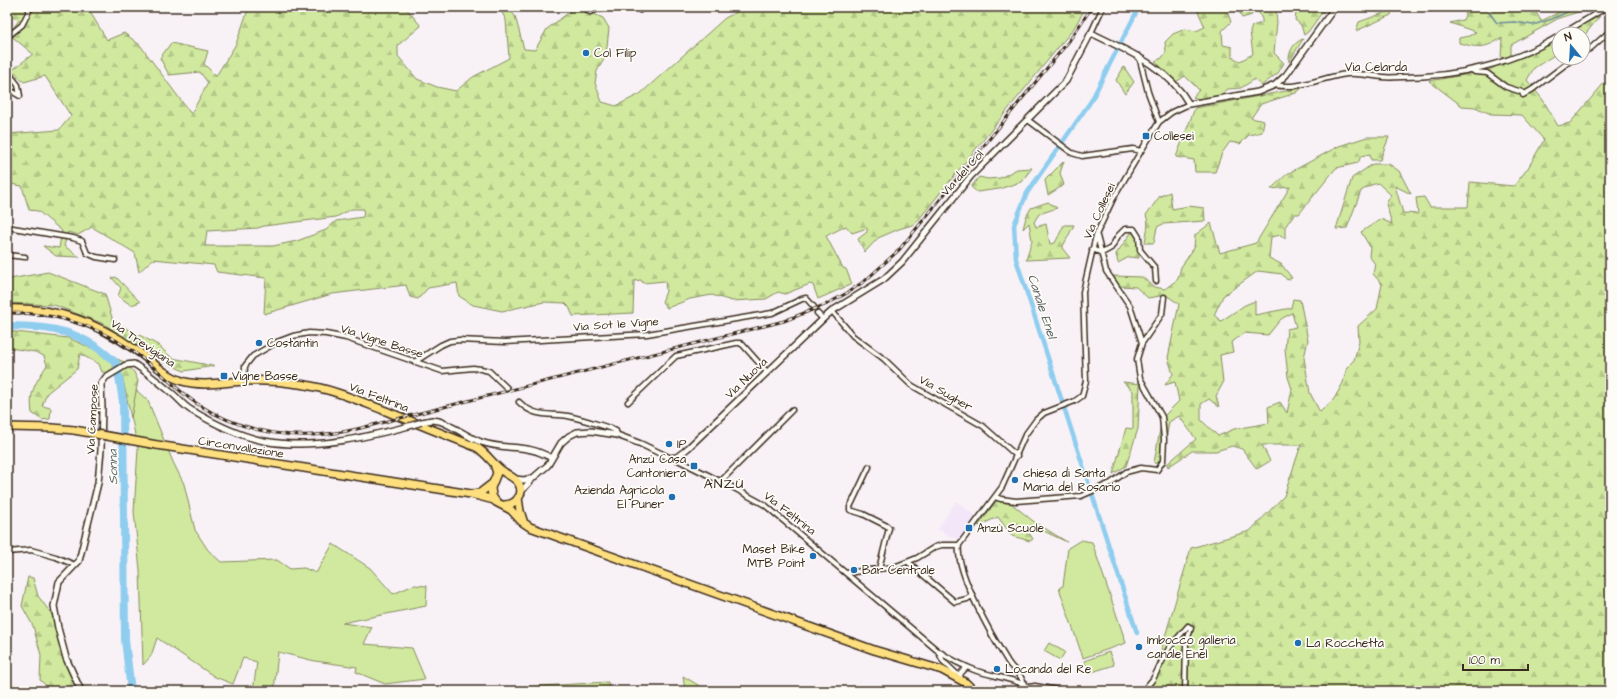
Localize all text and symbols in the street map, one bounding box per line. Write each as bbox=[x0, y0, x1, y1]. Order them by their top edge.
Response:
north arrow bbox=[1551, 26, 1591, 66]
text: N bbox=[1562, 29, 1574, 45]
place label: Col Filip bbox=[594, 45, 637, 62]
marker: Col Filip bbox=[581, 48, 591, 58]
street label: Via Celarda bbox=[1345, 59, 1407, 76]
place label: Collesei bbox=[1154, 128, 1194, 145]
marker: Collesei bbox=[1141, 131, 1151, 141]
street label: Via del Col bbox=[937, 146, 988, 200]
street label: Via Collesei bbox=[1079, 180, 1120, 242]
water label: Canale Enel bbox=[1023, 272, 1061, 343]
street label: Via Sot le Vigne bbox=[573, 313, 660, 337]
street label: Via Trevigiana bbox=[106, 315, 179, 372]
street label: Via Vigne Basse bbox=[338, 320, 426, 364]
place label: Costantin bbox=[267, 335, 318, 352]
marker: Costantin bbox=[254, 338, 264, 348]
street label: Via Nuova bbox=[721, 354, 771, 403]
place label: Vigne Basse bbox=[232, 368, 299, 386]
marker: Vigne Basse bbox=[219, 371, 229, 381]
street label: Via Sugher bbox=[915, 371, 976, 417]
street label: Via Feltrina bbox=[347, 378, 411, 417]
street label: Via Campose bbox=[82, 383, 103, 454]
street label: Circonvallazione bbox=[197, 432, 285, 463]
place label: IP bbox=[677, 436, 687, 453]
marker: IP bbox=[664, 439, 674, 449]
water label: Sonna bbox=[104, 448, 122, 485]
place label: Anzù Casa Cantoniera bbox=[627, 451, 686, 482]
marker: Anzù Casa Cantoniera bbox=[689, 461, 699, 471]
place label: chiesa di Santa Maria del Rosario bbox=[1023, 465, 1121, 496]
district label: ANZÙ bbox=[704, 474, 744, 494]
marker: chiesa di Santa Maria del Rosario bbox=[1010, 475, 1020, 485]
place label: Azienda Agricola El Puner bbox=[574, 482, 664, 513]
street label: Via Feltrina bbox=[760, 488, 819, 539]
marker: Azienda Agricola El Puner bbox=[667, 492, 677, 502]
place label: Anzù Scuole bbox=[977, 520, 1045, 537]
marker: Anzù Scuole bbox=[964, 523, 974, 533]
place label: Maset Bike MTB Point bbox=[743, 541, 806, 572]
marker: Maset Bike MTB Point bbox=[808, 551, 818, 561]
place label: Bar Centrale bbox=[862, 562, 936, 579]
marker: Bar Centrale bbox=[849, 565, 859, 575]
place label: Imbocco galleria canale Enel bbox=[1147, 632, 1236, 663]
place label: La Rocchetta bbox=[1306, 635, 1384, 652]
marker: La Rocchetta bbox=[1293, 638, 1303, 648]
marker: Imbocco galleria canale Enel bbox=[1134, 642, 1144, 652]
scale bar bbox=[1463, 646, 1528, 672]
text: 100 m bbox=[1469, 652, 1500, 669]
place label: Locanda del Re bbox=[1005, 661, 1092, 678]
marker: Locanda del Re bbox=[992, 664, 1002, 674]

